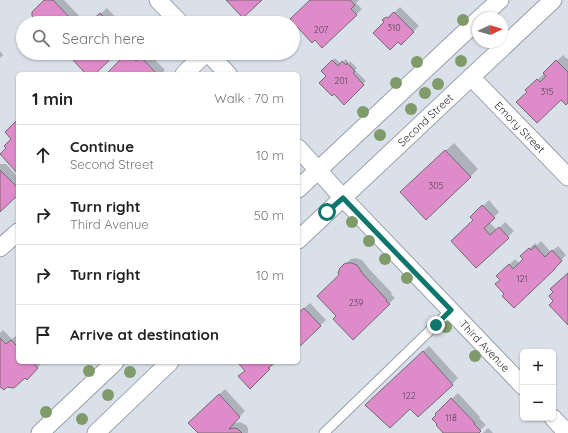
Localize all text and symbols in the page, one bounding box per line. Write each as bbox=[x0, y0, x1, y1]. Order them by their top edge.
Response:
north arrow bbox=[472, 12, 508, 48]
search box bbox=[16, 16, 300, 60]
house number: 310 bbox=[387, 22, 401, 33]
house number: 207 bbox=[314, 24, 329, 35]
icon: search bbox=[30, 27, 52, 49]
text: Search here bbox=[62, 29, 145, 48]
house number: 201 bbox=[334, 75, 348, 86]
house number: 315 bbox=[541, 86, 554, 97]
text: 1 min bbox=[32, 88, 73, 109]
text: Walk · 70 m bbox=[214, 90, 284, 106]
street label: Second Street bbox=[395, 90, 456, 149]
street label: Emory Street bbox=[492, 98, 548, 156]
text: Continue bbox=[70, 137, 134, 156]
icon: ahead bbox=[32, 144, 54, 166]
text: 10 m bbox=[256, 147, 284, 163]
text: Second Street bbox=[70, 156, 154, 172]
house number: 305 bbox=[429, 180, 444, 191]
text: Turn right bbox=[70, 197, 141, 216]
route start bbox=[318, 203, 336, 221]
icon: right bbox=[32, 204, 54, 226]
text: 50 m bbox=[254, 207, 284, 223]
text: Third Avenue bbox=[70, 216, 149, 232]
icon: right bbox=[32, 264, 54, 286]
text: Turn right bbox=[70, 265, 141, 284]
text: 10 m bbox=[256, 267, 284, 283]
house number: 121 bbox=[516, 273, 528, 284]
house number: 239 bbox=[349, 297, 363, 308]
route end bbox=[427, 316, 445, 334]
street label: Third Avenue bbox=[457, 317, 513, 375]
icon: arrive bbox=[32, 324, 54, 346]
text: Arrive at destination bbox=[70, 325, 219, 344]
map controls bbox=[520, 349, 556, 421]
button: + bbox=[520, 349, 556, 385]
button: − bbox=[520, 385, 556, 421]
house number: 122 bbox=[402, 390, 416, 401]
house number: 118 bbox=[445, 412, 457, 423]

